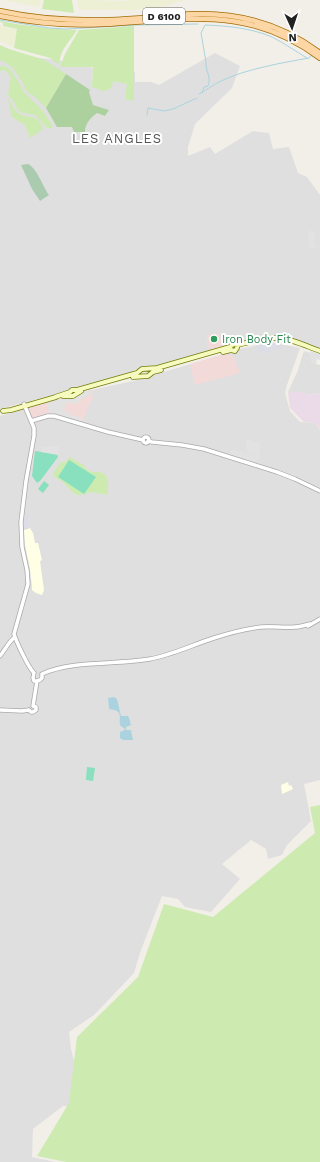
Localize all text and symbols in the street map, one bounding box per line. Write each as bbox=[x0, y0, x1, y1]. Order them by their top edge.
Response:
road number: D 6100 bbox=[143, 8, 185, 24]
north arrow bbox=[272, 8, 312, 48]
text: N bbox=[288, 31, 297, 44]
district label: LES ANGLES bbox=[72, 131, 162, 146]
place label: Iron Body Fit bbox=[222, 333, 291, 346]
marker: Iron Body Fit bbox=[209, 334, 219, 344]

